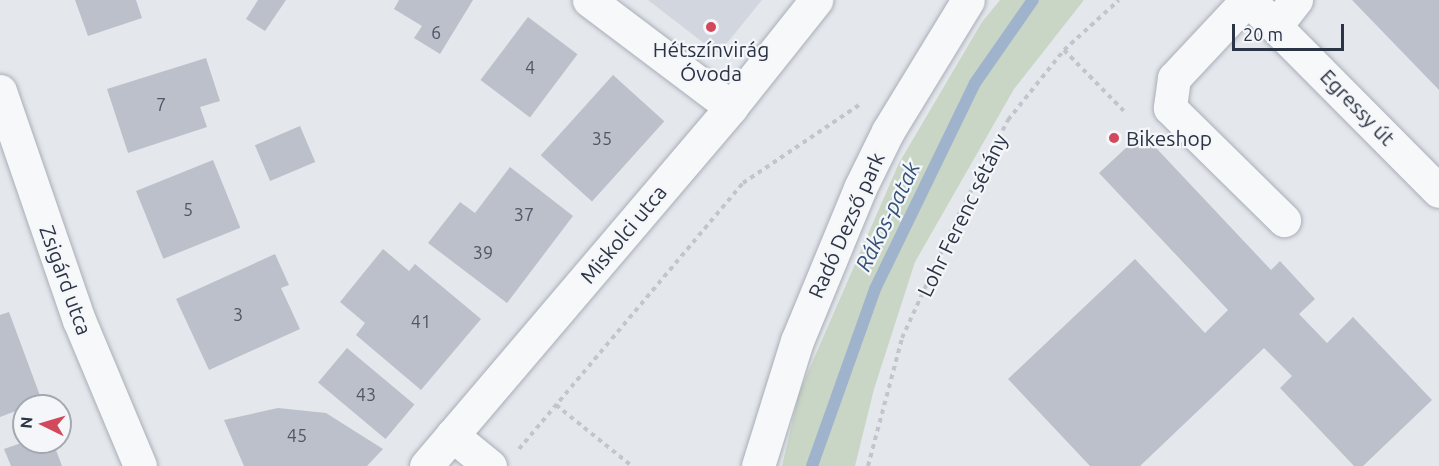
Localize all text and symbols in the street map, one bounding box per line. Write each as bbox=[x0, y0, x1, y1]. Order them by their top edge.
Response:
scale bar bbox=[1235, 12, 1348, 50]
marker: Hétszínvirág Óvoda bbox=[704, 20, 718, 34]
house number: 6 bbox=[431, 21, 441, 43]
text: 20 m bbox=[1243, 24, 1283, 44]
place label: Hétszínvirág Óvoda bbox=[653, 36, 769, 86]
house number: 4 bbox=[525, 56, 535, 78]
street label: Egressy út bbox=[1315, 64, 1401, 150]
house number: 7 bbox=[156, 93, 166, 115]
place label: Bikeshop bbox=[1126, 125, 1212, 151]
house number: 35 bbox=[592, 127, 612, 149]
street label: Lohr Ferenc sétány bbox=[912, 129, 1012, 301]
marker: Bikeshop bbox=[1107, 131, 1121, 145]
street label: Radó Dezső park bbox=[803, 148, 889, 302]
water label: Rákos-patak bbox=[849, 157, 925, 275]
street label: Miskolci utca bbox=[575, 180, 671, 288]
house number: 5 bbox=[183, 198, 193, 220]
house number: 37 bbox=[514, 203, 534, 225]
street label: Zsigárd utca bbox=[35, 222, 97, 338]
house number: 39 bbox=[473, 241, 493, 263]
house number: 3 bbox=[233, 303, 243, 325]
house number: 41 bbox=[411, 310, 431, 332]
house number: 43 bbox=[356, 383, 376, 405]
north arrow bbox=[12, 394, 72, 454]
text: N bbox=[17, 416, 36, 429]
house number: 45 bbox=[287, 424, 307, 446]

